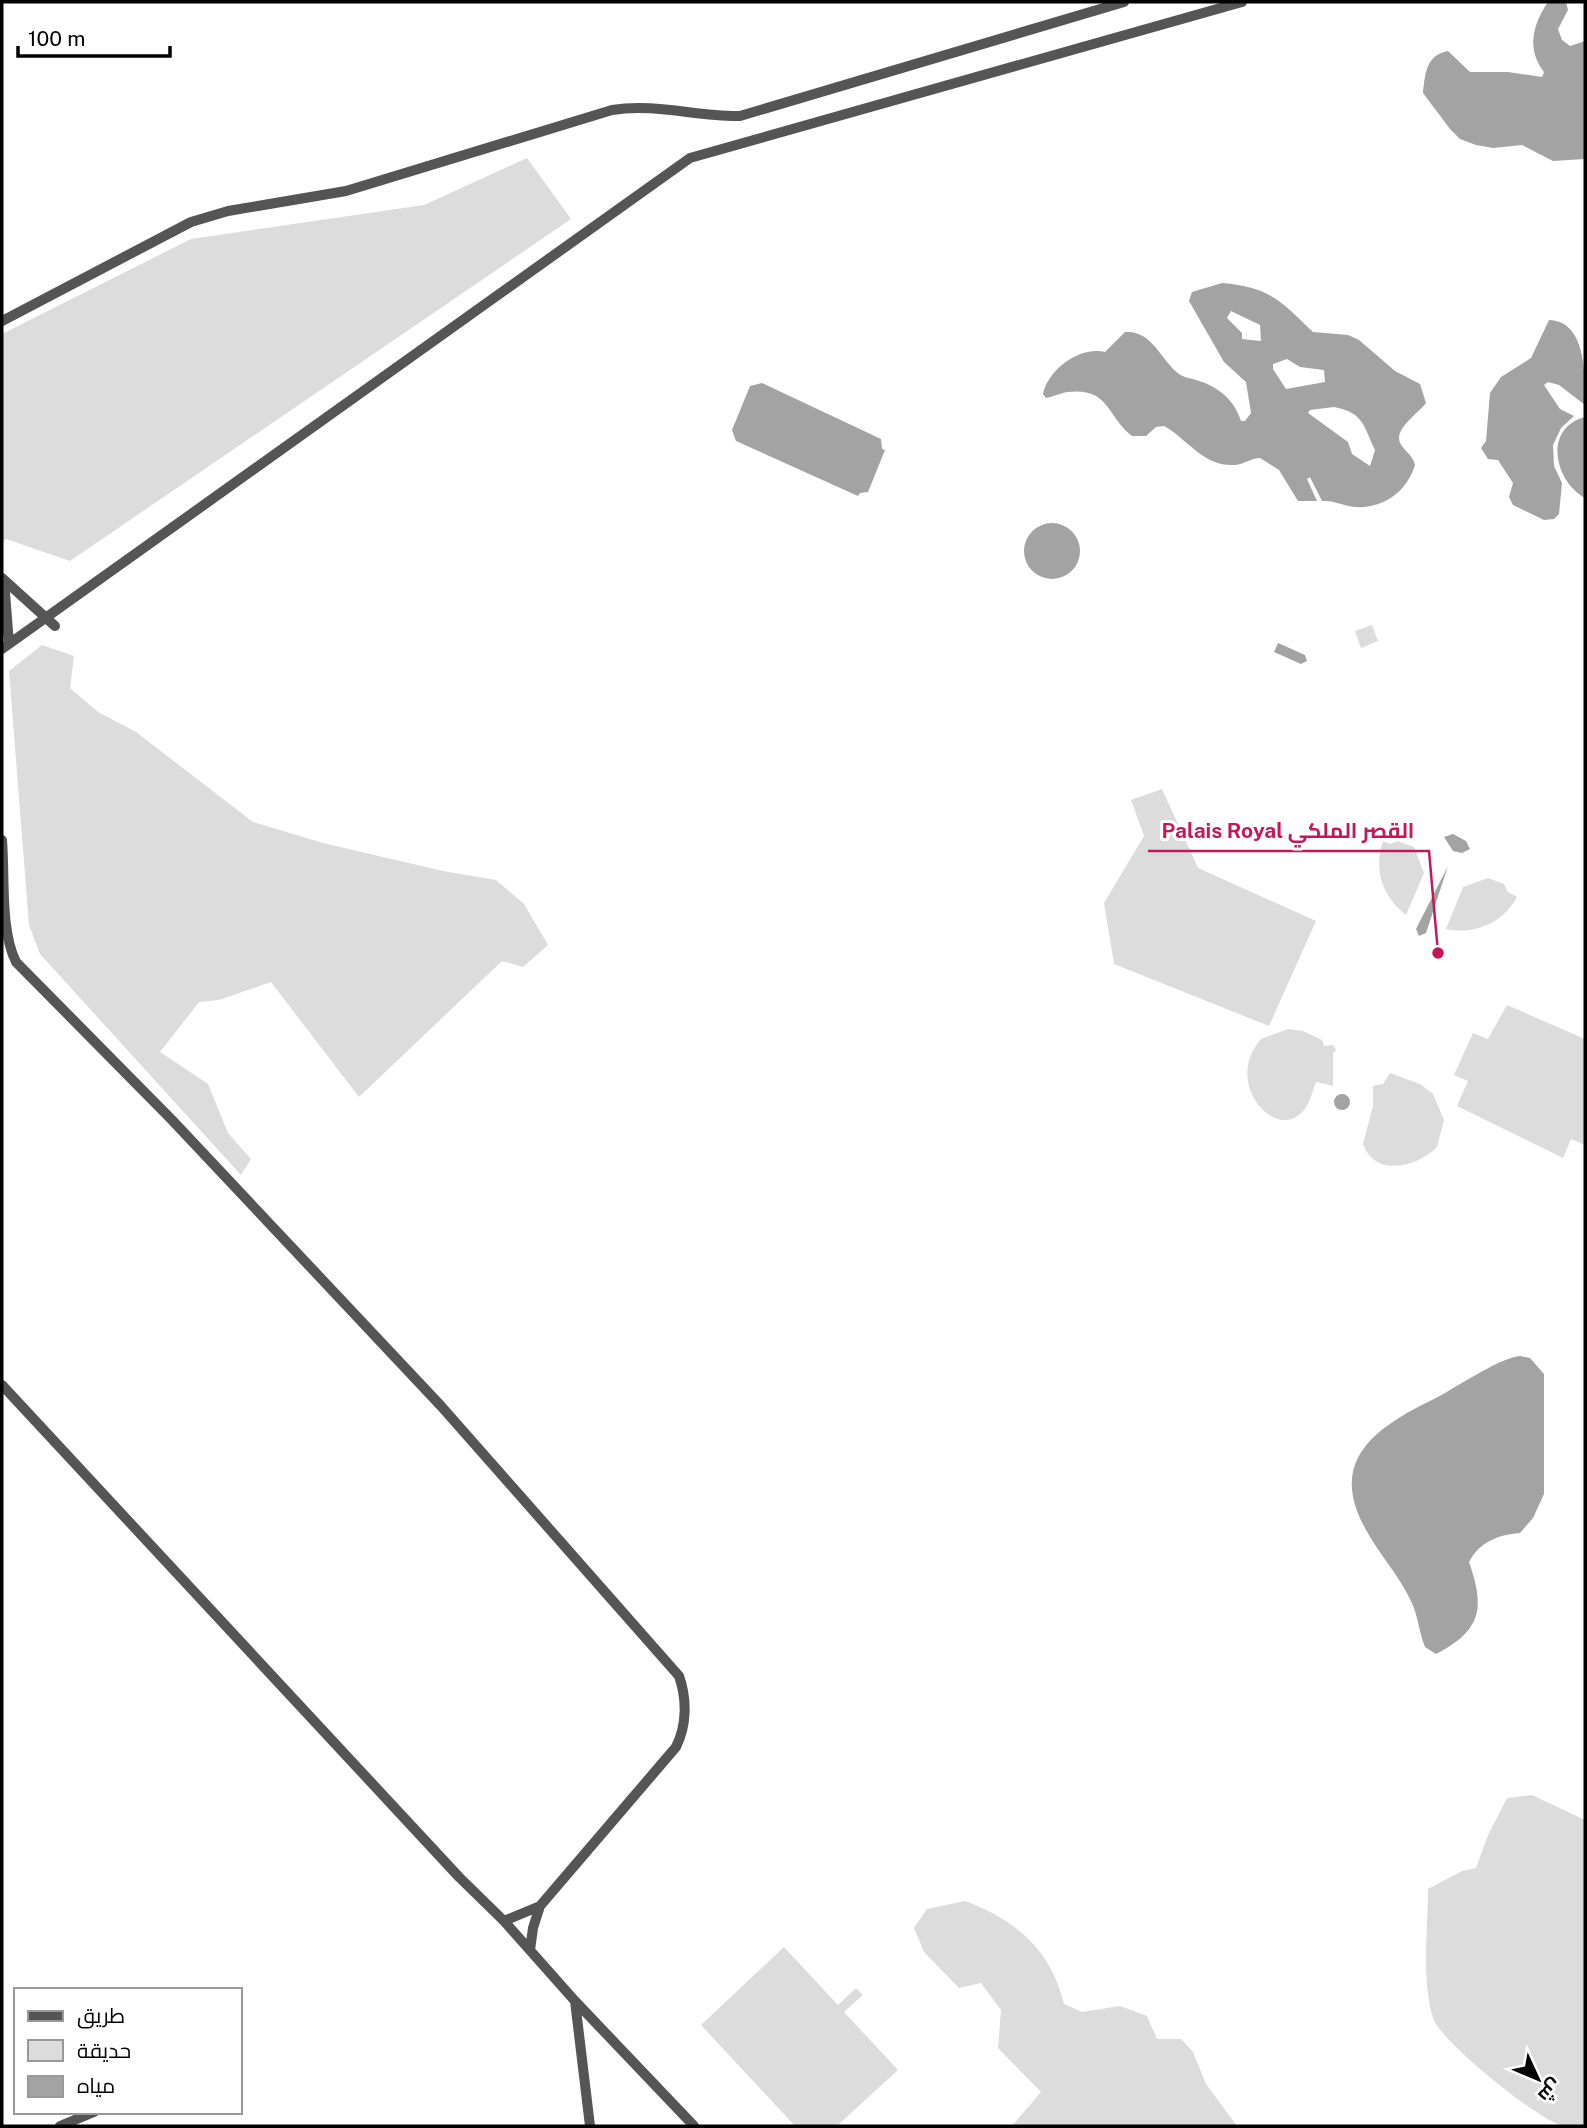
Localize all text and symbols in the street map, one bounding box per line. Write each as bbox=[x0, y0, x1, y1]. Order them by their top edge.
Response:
scale bar bbox=[18, 14, 170, 58]
text: 100 m bbox=[28, 26, 85, 51]
callout: Palais Royal القصر الملكي bbox=[1148, 809, 1429, 851]
text: Palais Royal القصر الملكي bbox=[1162, 818, 1414, 848]
legend bbox=[14, 1988, 242, 2114]
text: طريق bbox=[77, 2003, 125, 2029]
text: حديقة bbox=[77, 2038, 131, 2063]
north arrow bbox=[1503, 2044, 1573, 2114]
text: مياه bbox=[77, 2073, 115, 2098]
text: ش bbox=[1533, 2074, 1567, 2107]

